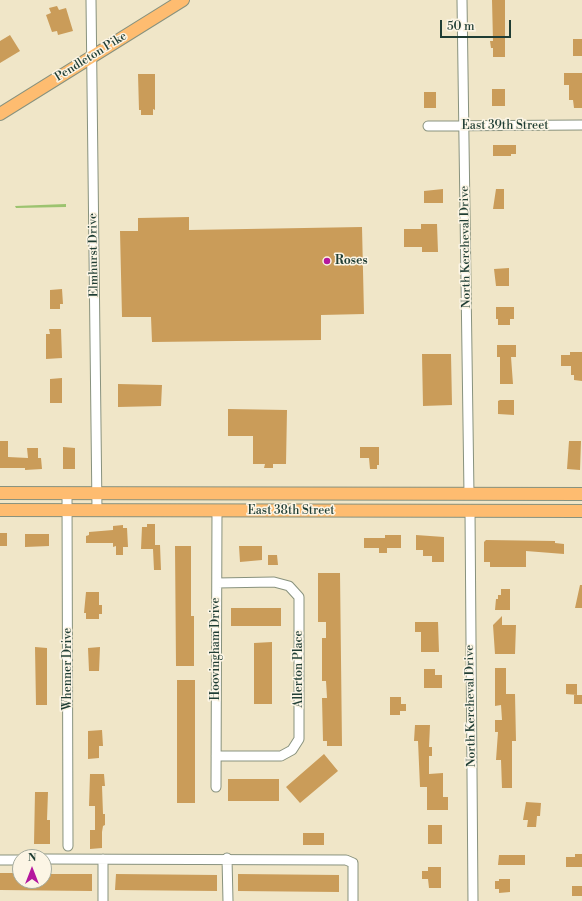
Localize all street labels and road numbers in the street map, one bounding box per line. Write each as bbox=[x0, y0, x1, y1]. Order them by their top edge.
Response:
street label: Pendleton Pike bbox=[52, 29, 130, 85]
street label: East 39th Street bbox=[462, 119, 548, 133]
street label: North Kercheval Drive bbox=[458, 186, 474, 308]
street label: Elmhurst Drive bbox=[86, 213, 102, 297]
street label: East 38th Street bbox=[247, 504, 335, 518]
street label: Hoovingham Drive bbox=[209, 598, 223, 700]
street label: Whenner Drive bbox=[61, 628, 75, 710]
street label: Allerton Place bbox=[292, 630, 306, 708]
street label: North Kercheval Drive bbox=[463, 645, 479, 767]

